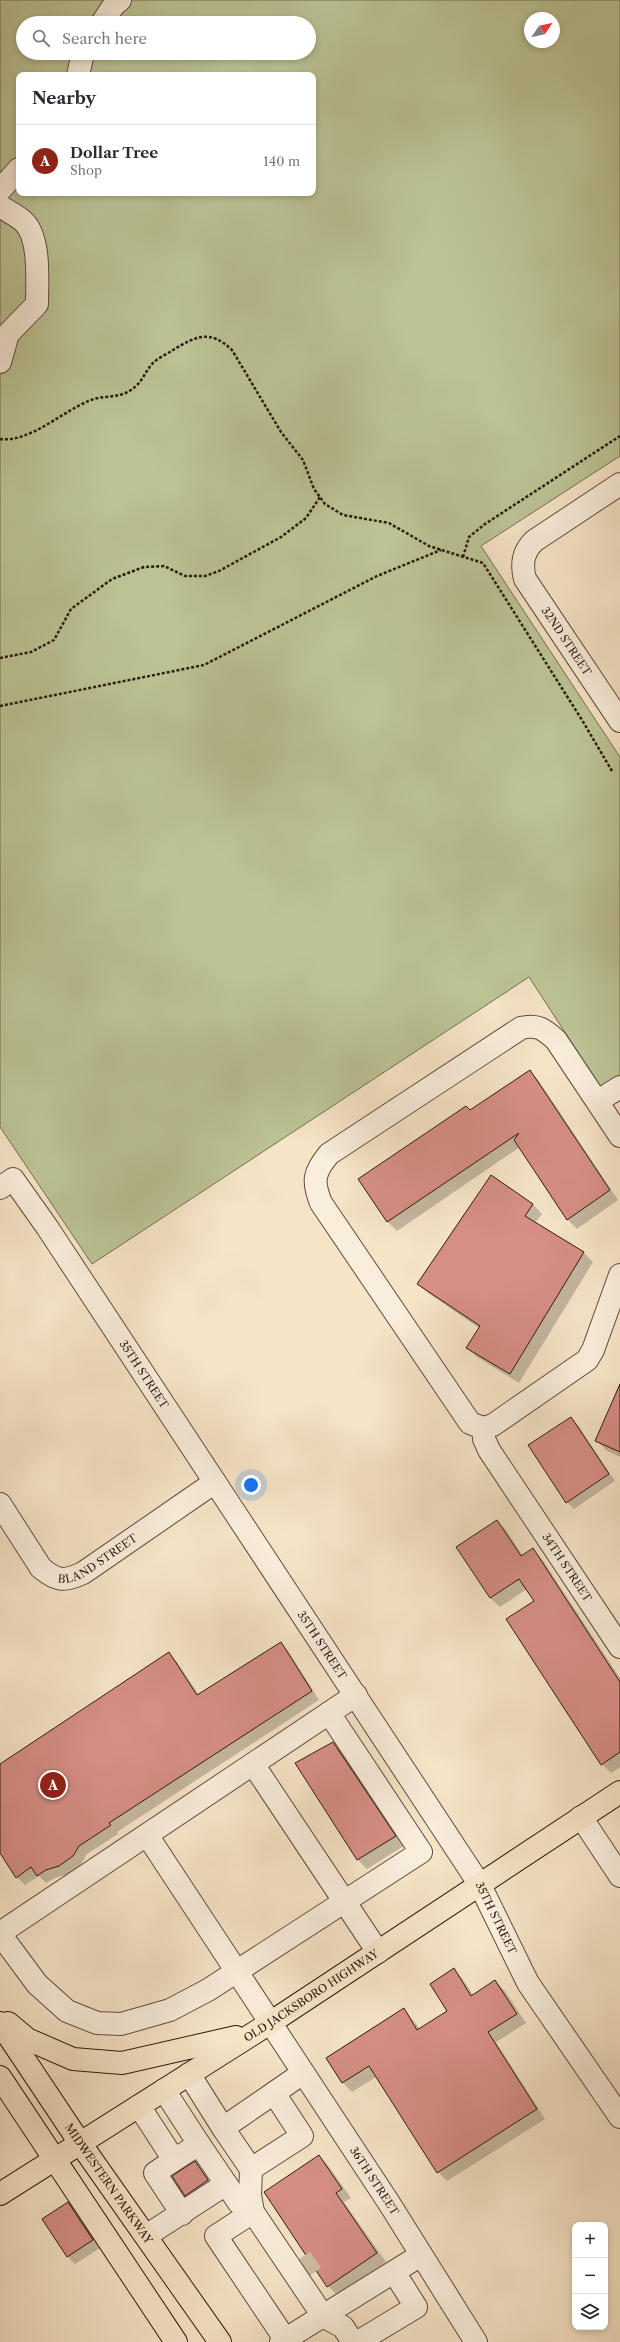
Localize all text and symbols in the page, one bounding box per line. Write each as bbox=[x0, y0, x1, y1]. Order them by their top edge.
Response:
north arrow bbox=[524, 12, 560, 48]
search box bbox=[16, 16, 316, 60]
icon: search bbox=[30, 27, 52, 49]
text: Search here bbox=[62, 29, 147, 48]
text: Nearby bbox=[32, 88, 96, 108]
text: Dollar Tree bbox=[70, 143, 158, 162]
text: A bbox=[40, 153, 50, 169]
text: 140 m bbox=[263, 153, 300, 169]
text: Shop bbox=[70, 162, 102, 178]
street label: 32ND STREET bbox=[539, 604, 595, 679]
street label: 35TH STREET bbox=[116, 1337, 172, 1412]
your location bbox=[241, 1475, 261, 1495]
street label: BLAND STREET bbox=[57, 1530, 140, 1586]
street label: 34TH STREET bbox=[539, 1530, 595, 1605]
street label: 35TH STREET bbox=[294, 1608, 350, 1682]
pin: A bbox=[40, 1770, 66, 1800]
street label: 35TH STREET bbox=[472, 1879, 520, 1957]
street label: OLD JACKSBORO HIGHWAY bbox=[241, 1946, 381, 2045]
street label: MIDWESTERN PARKWAY bbox=[62, 2121, 156, 2247]
street label: 36TH STREET bbox=[347, 2144, 402, 2218]
map controls bbox=[572, 2222, 608, 2330]
button: + bbox=[572, 2222, 608, 2258]
button: − bbox=[572, 2258, 608, 2294]
button: layers bbox=[572, 2294, 608, 2330]

